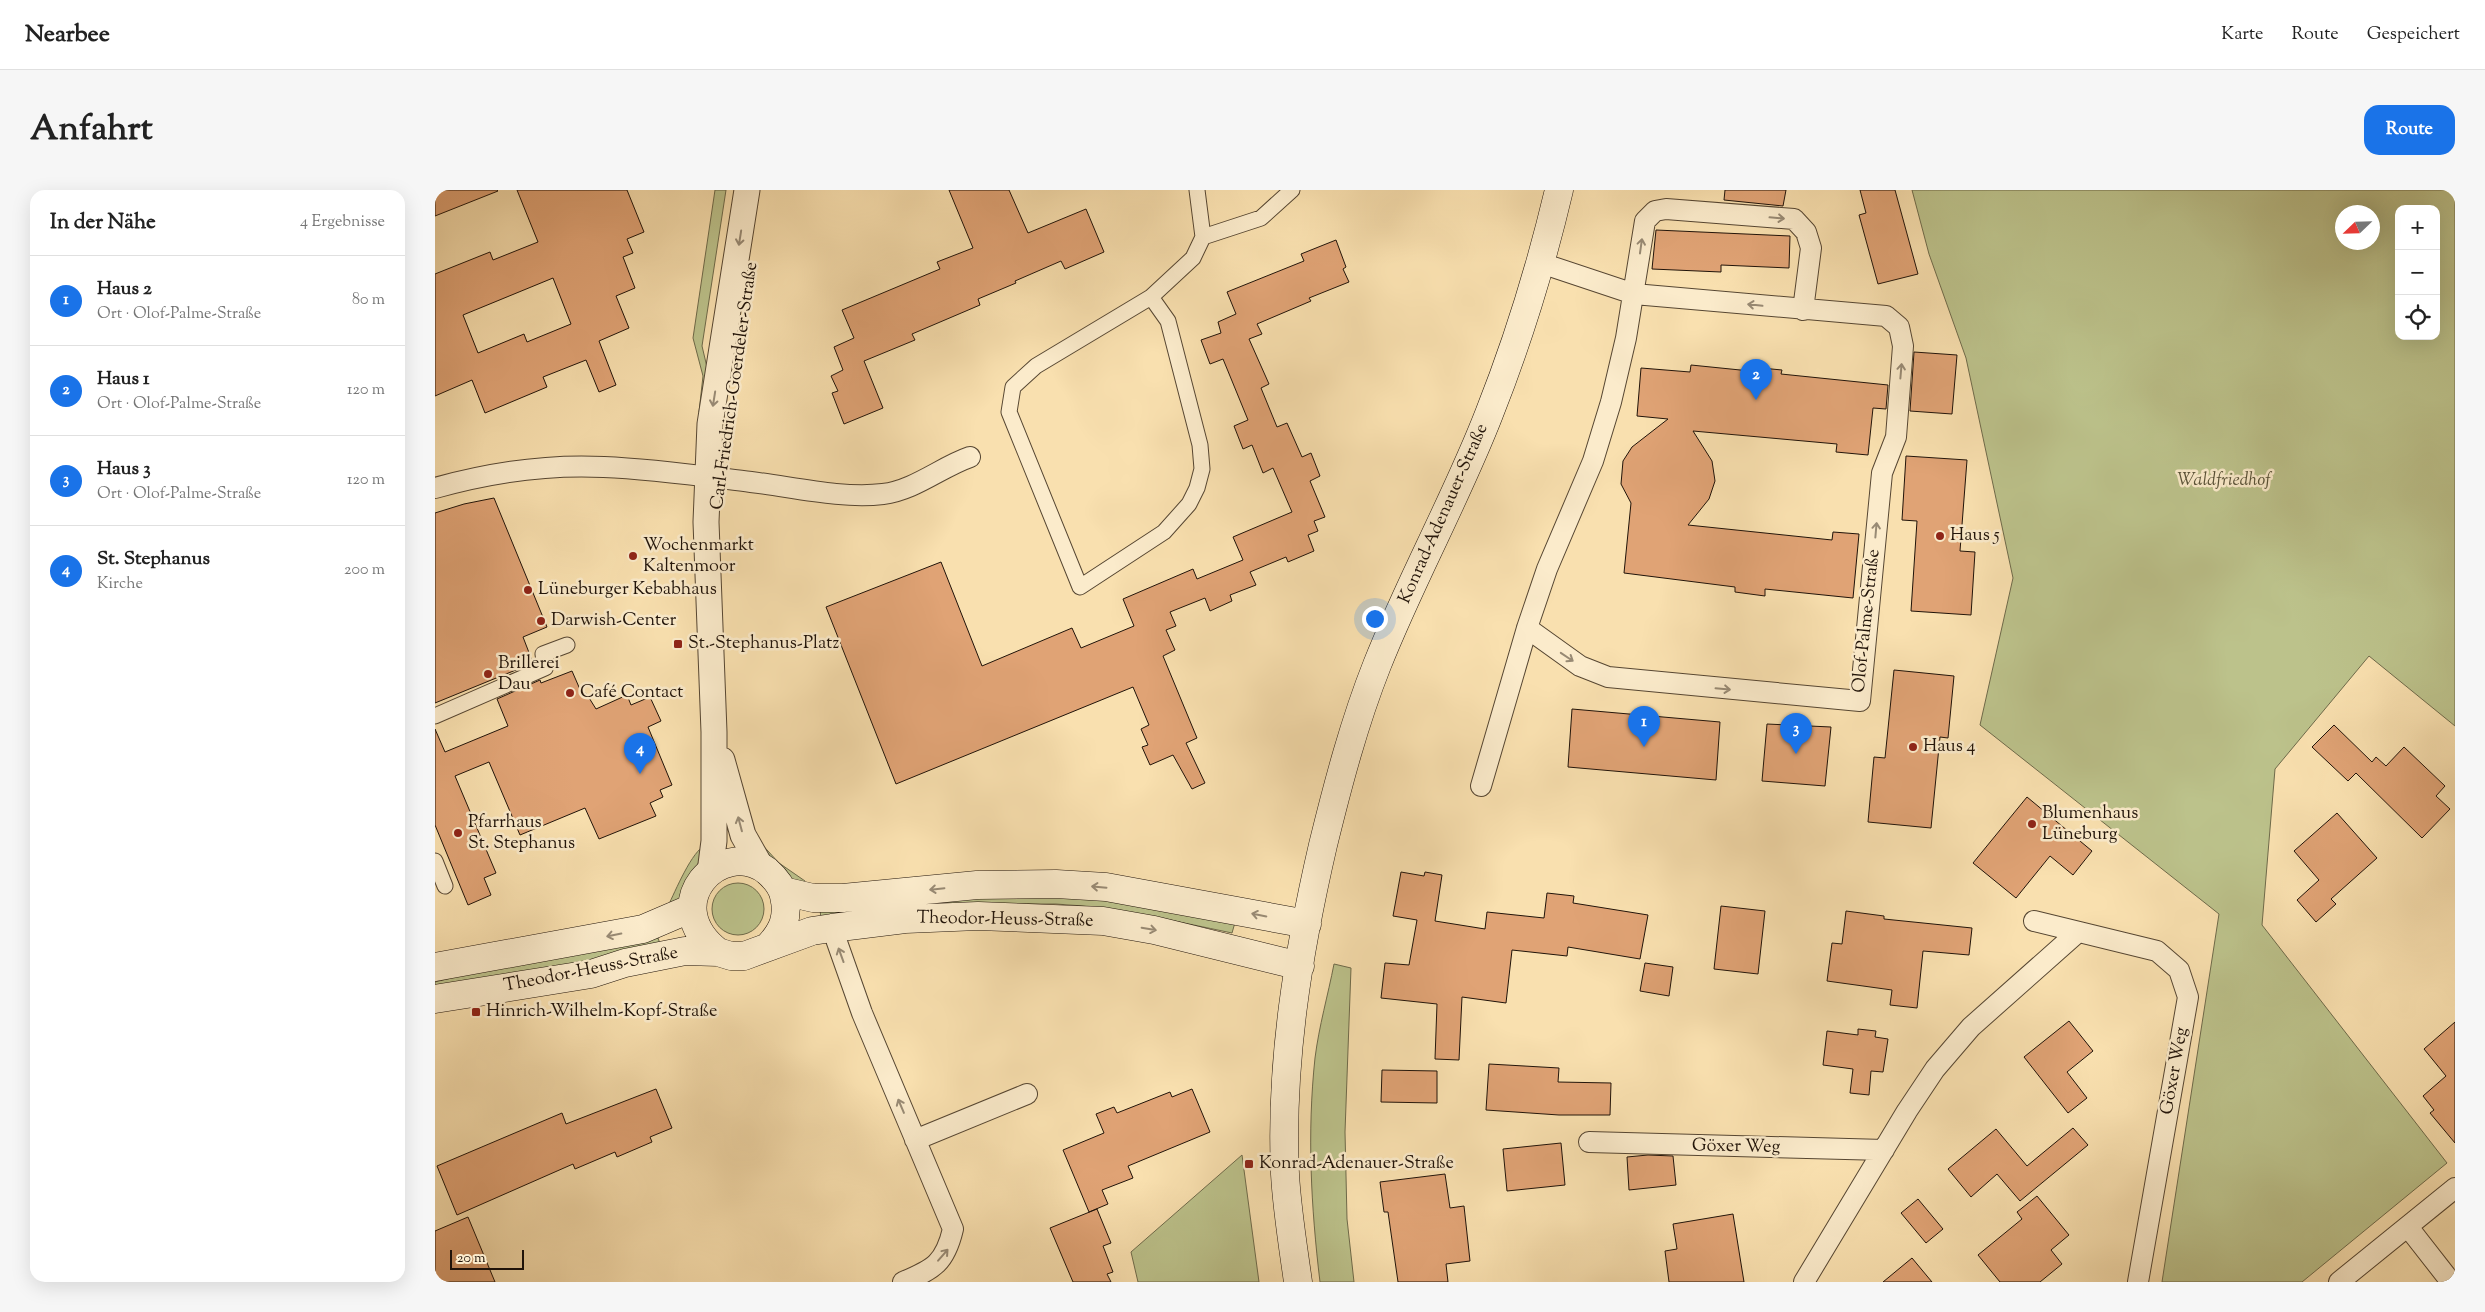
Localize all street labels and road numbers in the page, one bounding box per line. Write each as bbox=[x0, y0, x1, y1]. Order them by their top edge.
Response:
street label: Carl-Friedrich-Goerdeler-Straße bbox=[705, 260, 765, 512]
street label: Konrad-Adenauer-Straße bbox=[1393, 420, 1495, 608]
street label: Olof-Palme-Straße bbox=[1847, 548, 1887, 694]
street label: Theodor-Heuss-Straße bbox=[916, 905, 1094, 935]
street label: Theodor-Heuss-Straße bbox=[502, 940, 680, 1000]
street label: Göxer Weg bbox=[2155, 1025, 2196, 1117]
street label: Göxer Weg bbox=[1692, 1133, 1781, 1161]

